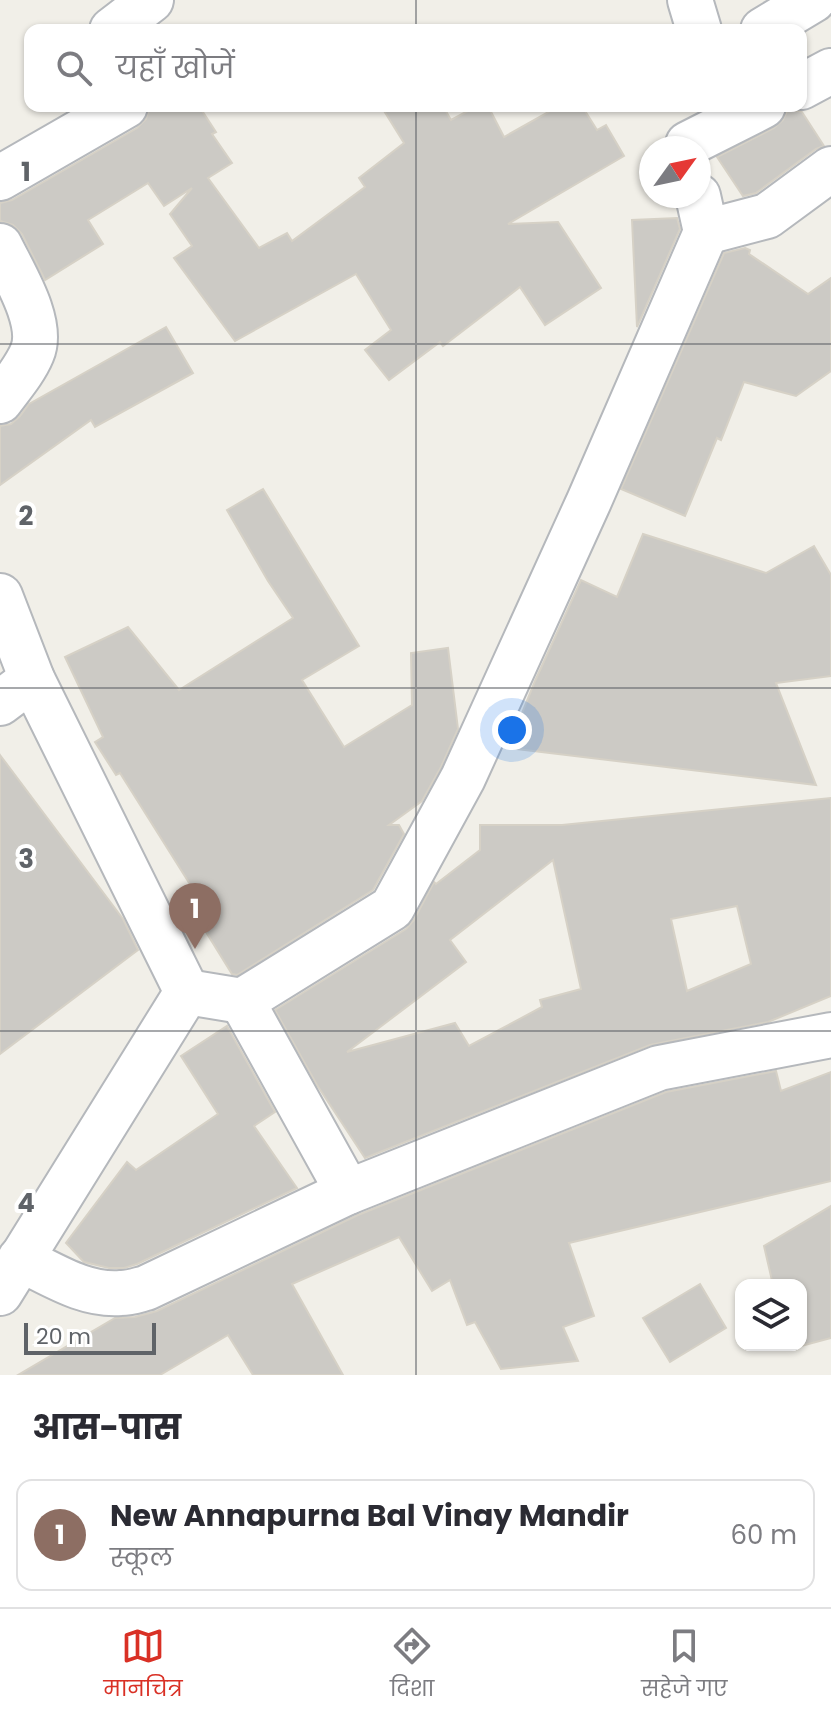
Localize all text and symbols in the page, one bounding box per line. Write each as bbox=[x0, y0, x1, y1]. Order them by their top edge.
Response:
search box bbox=[24, 24, 807, 112]
icon: search bbox=[52, 46, 96, 90]
text: यहाँ खोजें bbox=[116, 46, 235, 89]
north arrow bbox=[639, 136, 711, 208]
text: 1 bbox=[21, 154, 31, 190]
text: 2 bbox=[19, 498, 34, 534]
your location bbox=[492, 710, 532, 750]
text: 3 bbox=[18, 841, 34, 877]
pin: 1 bbox=[169, 883, 221, 949]
text: 4 bbox=[17, 1185, 35, 1221]
map controls bbox=[735, 1279, 807, 1351]
button: layers bbox=[735, 1279, 807, 1351]
scale bar bbox=[24, 1319, 156, 1355]
text: 20 m bbox=[36, 1321, 91, 1352]
text: आस-पास bbox=[32, 1403, 181, 1451]
text: New Annapurna Bal Vinay Mandir bbox=[110, 1494, 629, 1537]
text: 1 bbox=[55, 1517, 65, 1553]
text: 60 m bbox=[730, 1517, 797, 1553]
text: स्कूल bbox=[110, 1540, 173, 1576]
tab: मानचित्र bbox=[104, 1624, 183, 1705]
tab: दिशा bbox=[390, 1624, 434, 1705]
tab: सहेजे गए bbox=[641, 1624, 727, 1705]

